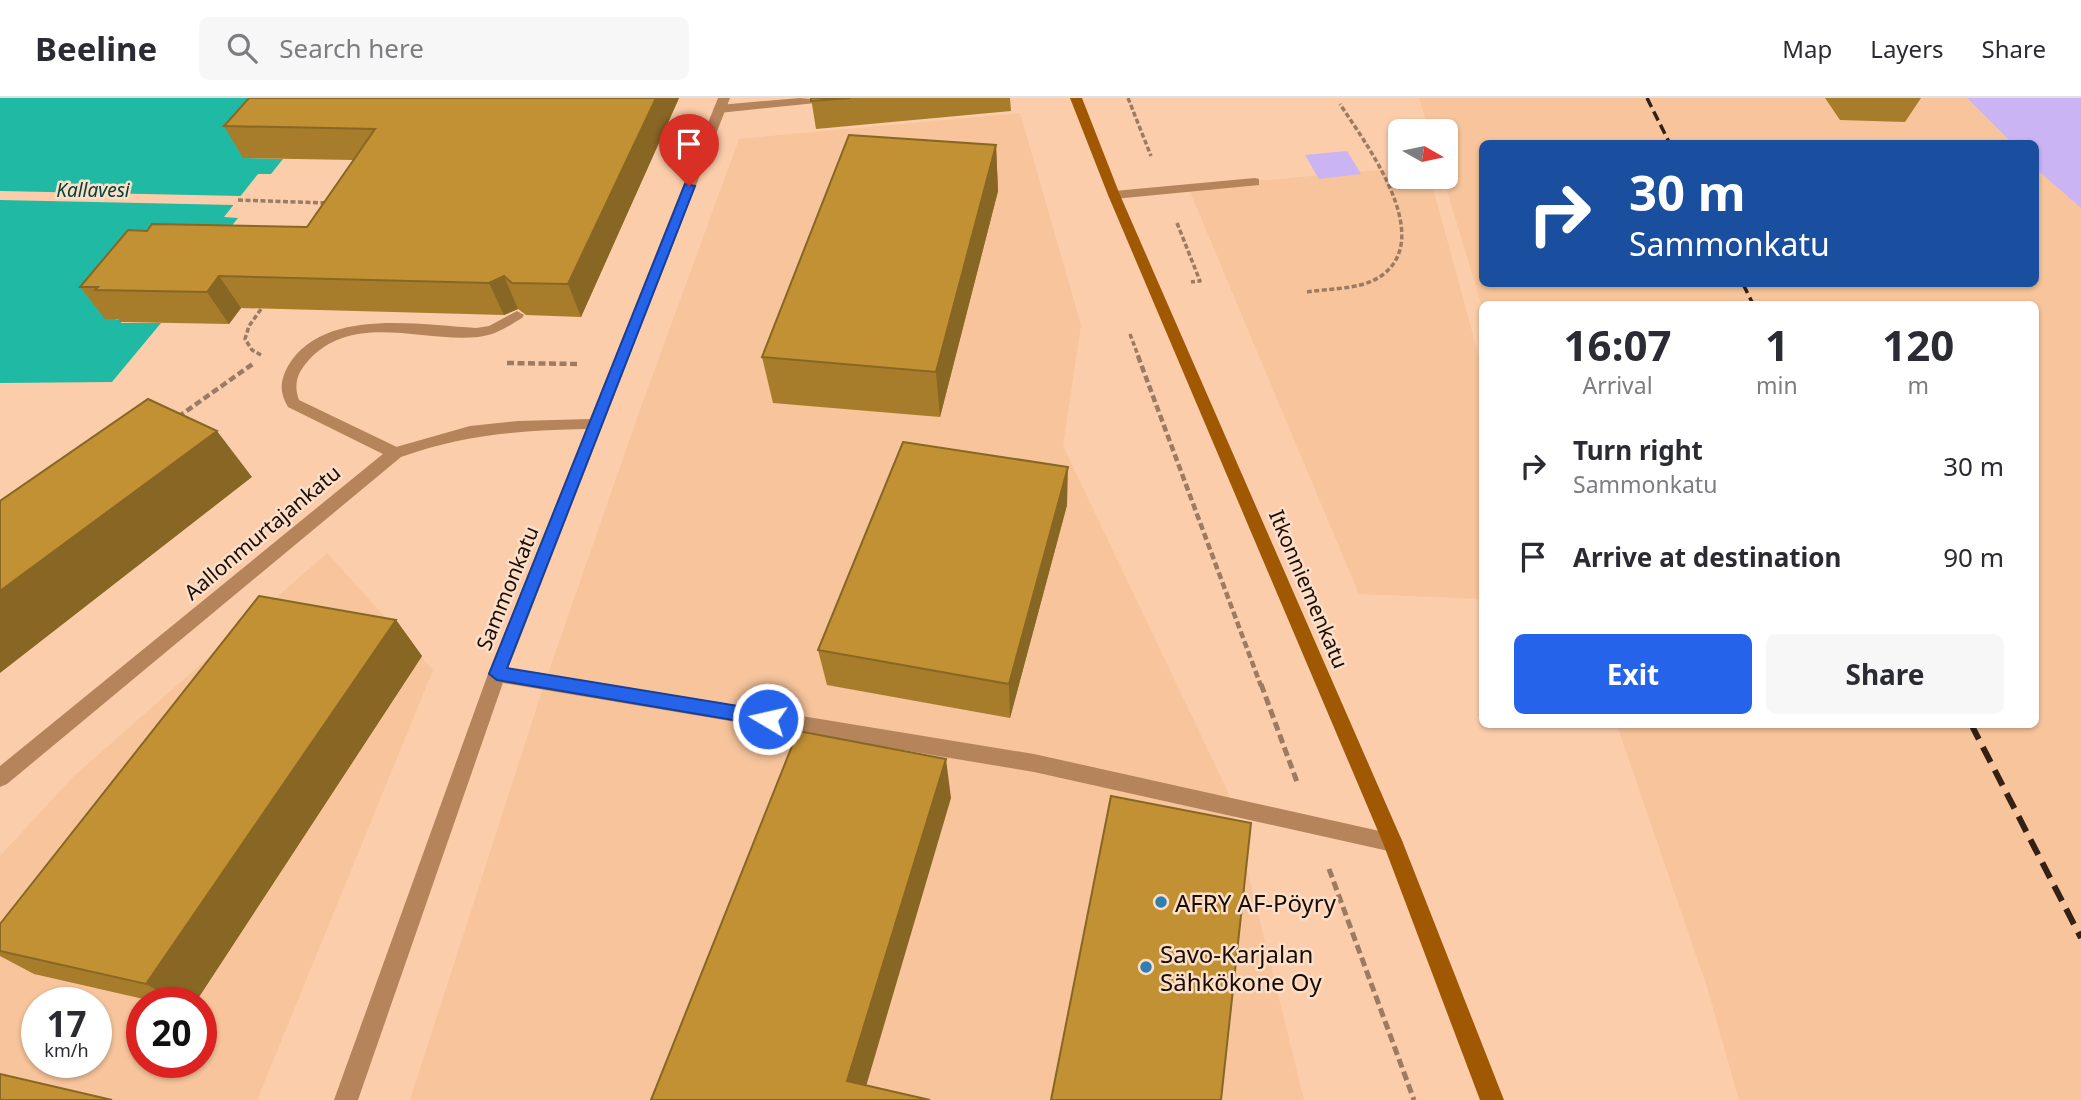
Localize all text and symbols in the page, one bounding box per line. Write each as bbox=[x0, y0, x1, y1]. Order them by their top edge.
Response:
search box bbox=[199, 17, 689, 80]
text: Beeline bbox=[35, 26, 157, 71]
icon: search bbox=[223, 29, 261, 67]
text: Search here bbox=[279, 30, 424, 66]
text: Map bbox=[1782, 32, 1832, 65]
text: Layers bbox=[1870, 32, 1944, 65]
text: Share bbox=[1982, 32, 2046, 65]
pin bbox=[659, 114, 719, 186]
north arrow bbox=[1388, 119, 1458, 189]
map controls bbox=[1388, 119, 1458, 189]
icon: arrive bbox=[670, 125, 708, 163]
text: 30 m bbox=[1629, 159, 1746, 225]
icon: right bbox=[1514, 168, 1605, 259]
water label: Kallavesi bbox=[56, 177, 131, 203]
text: Sammonkatu bbox=[1629, 222, 1830, 265]
text: 16:07 bbox=[1564, 316, 1671, 373]
text: 1 bbox=[1765, 316, 1789, 373]
text: 120 bbox=[1882, 316, 1954, 373]
text: Arrival bbox=[1582, 369, 1653, 401]
text: min bbox=[1756, 369, 1798, 401]
text: m bbox=[1908, 369, 1929, 401]
text: Turn right bbox=[1573, 432, 1703, 468]
icon: right bbox=[1514, 447, 1552, 485]
text: 30 m bbox=[1943, 448, 2004, 484]
street label: Aallonmurtajankatu bbox=[178, 458, 346, 606]
text: Sammonkatu bbox=[1573, 468, 1717, 500]
street label: Itkonniemenkatu bbox=[1263, 505, 1355, 673]
street label: Sammonkatu bbox=[469, 522, 545, 654]
icon: arrive bbox=[1514, 538, 1552, 576]
text: Arrive at destination bbox=[1573, 539, 1842, 575]
text: 90 m bbox=[1943, 539, 2004, 575]
button: Exit bbox=[1514, 634, 1752, 714]
button: Share bbox=[1766, 634, 2004, 714]
position arrow bbox=[731, 682, 805, 756]
place label: AFRY AF-Pöyry bbox=[1175, 886, 1337, 919]
marker: AFRY AF-Pöyry bbox=[1153, 894, 1169, 910]
place label: Savo-Karjalan Sähkökone Oy bbox=[1160, 937, 1322, 998]
marker: Savo-Karjalan Sähkökone Oy bbox=[1138, 959, 1154, 975]
speed limit sign: 20 bbox=[126, 987, 217, 1078]
text: 17 bbox=[46, 1000, 87, 1047]
text: km/h bbox=[44, 1038, 89, 1062]

